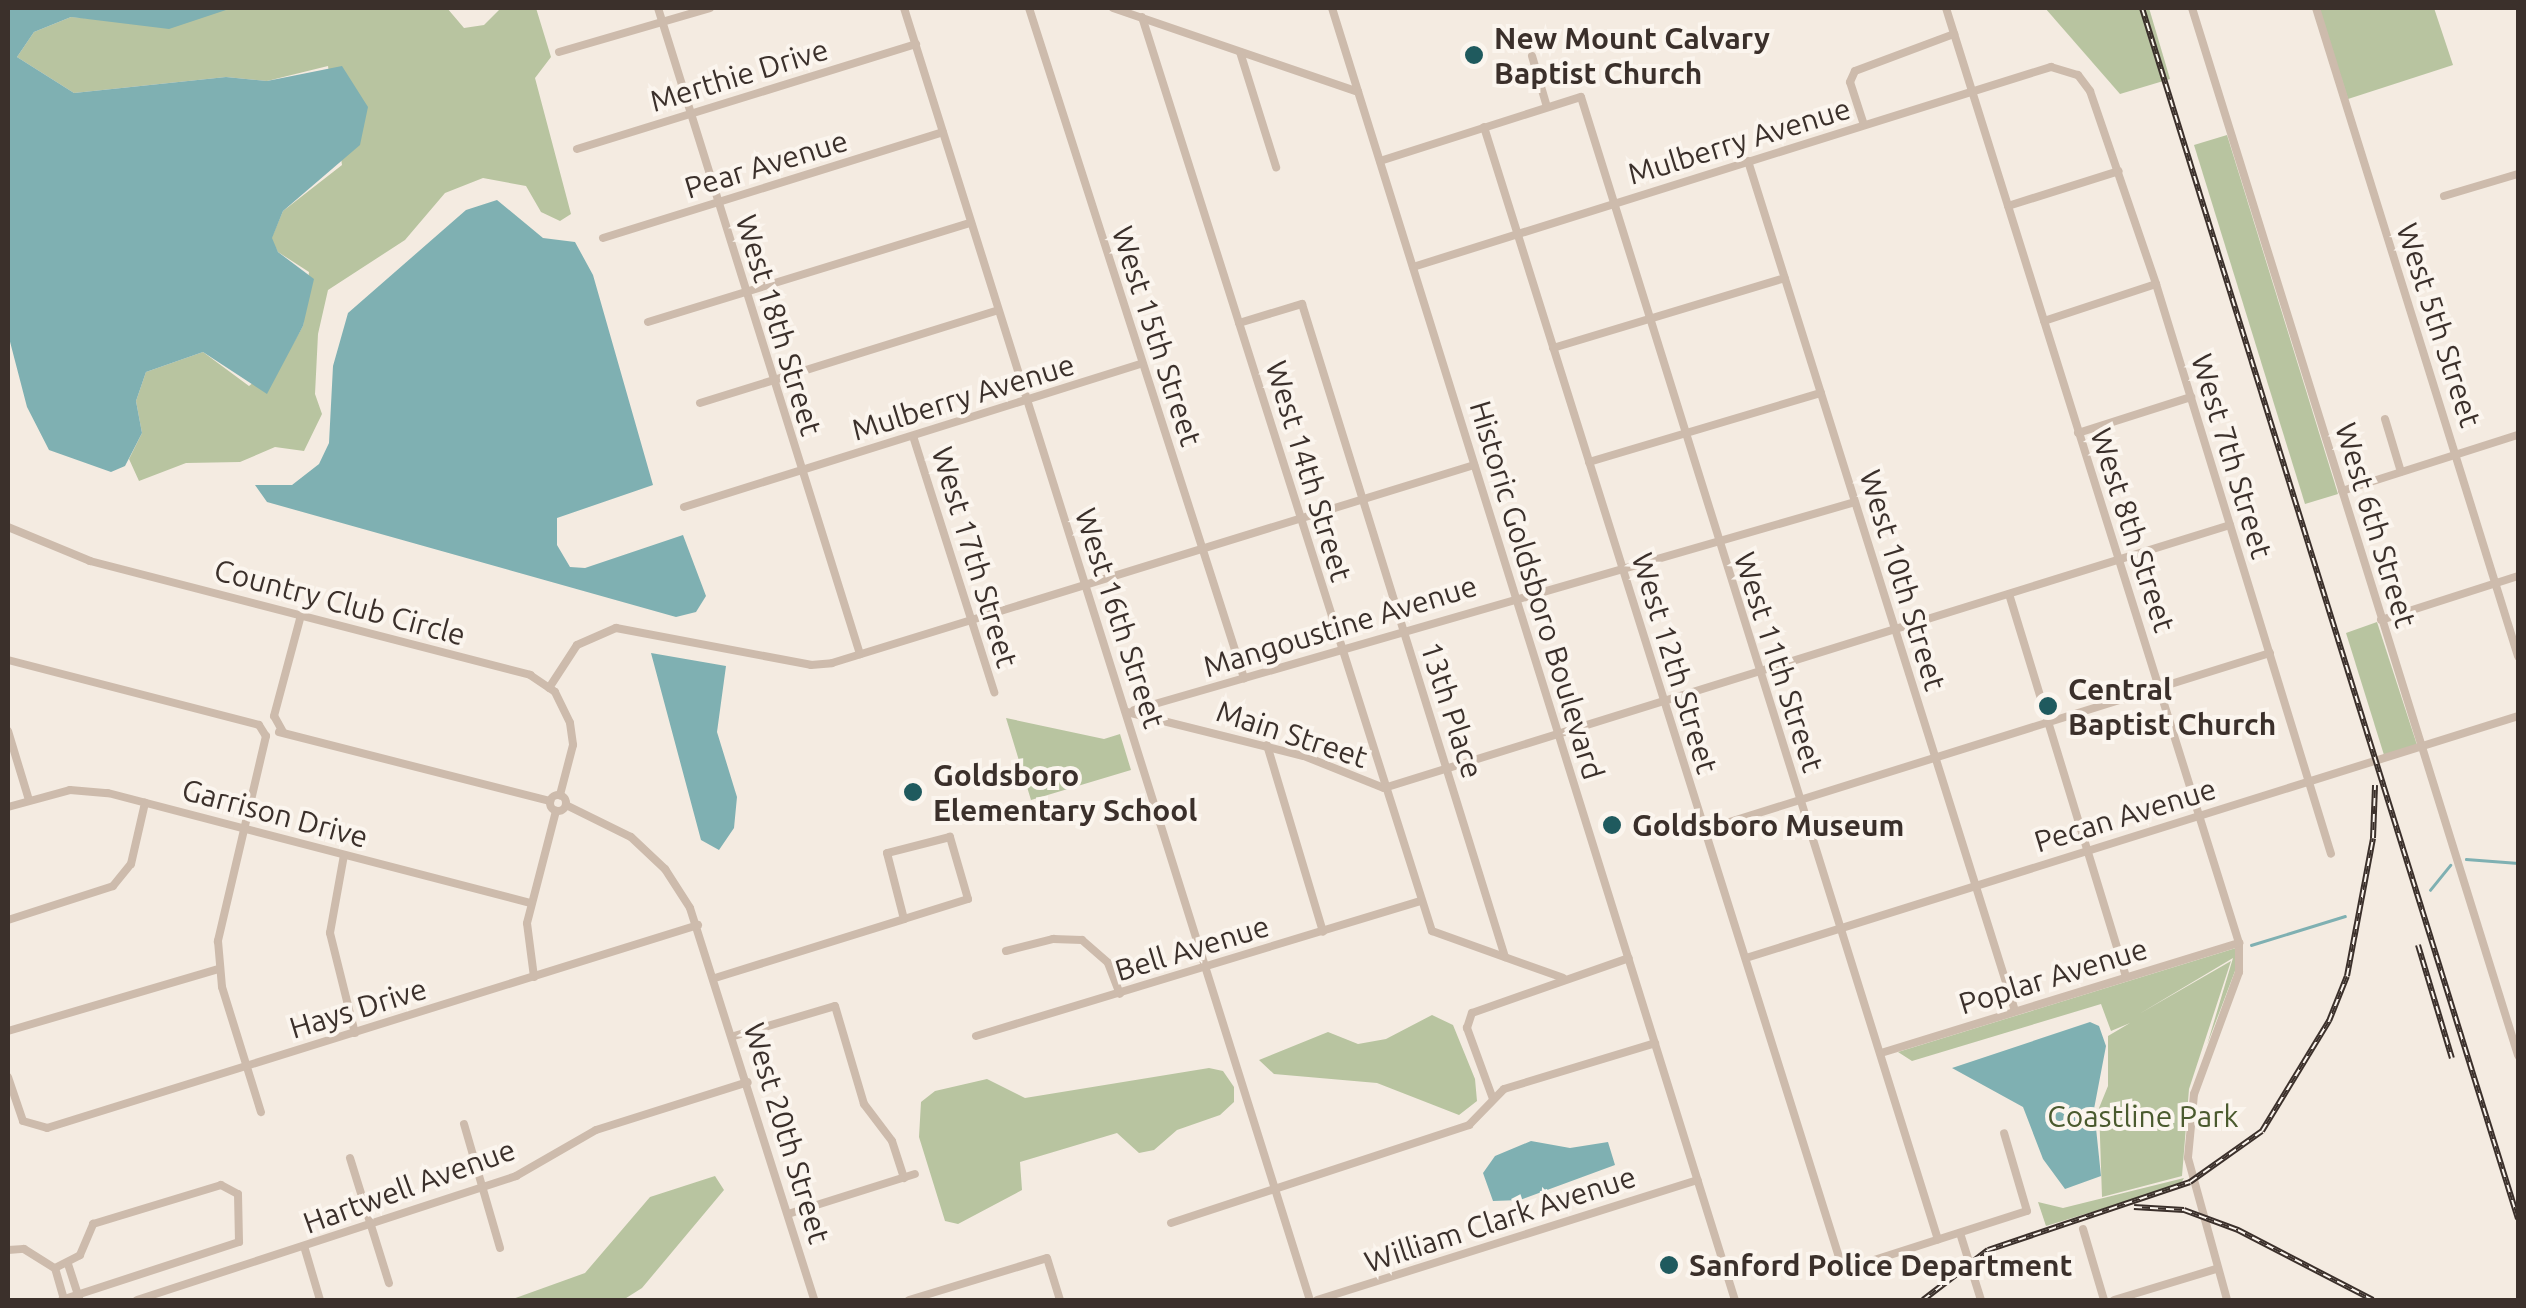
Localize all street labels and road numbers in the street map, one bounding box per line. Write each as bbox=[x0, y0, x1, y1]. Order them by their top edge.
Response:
street label: Merthie Drive bbox=[645, 31, 833, 119]
street label: Mulberry Avenue bbox=[1623, 90, 1855, 192]
street label: Pear Avenue bbox=[680, 122, 852, 206]
street label: West 18th Street bbox=[728, 210, 830, 440]
street label: West 5th Street bbox=[2389, 219, 2489, 431]
street label: West 15th Street bbox=[1105, 222, 1209, 450]
street label: Mulberry Avenue bbox=[847, 346, 1079, 448]
street label: West 7th Street bbox=[2184, 349, 2280, 563]
street label: West 14th Street bbox=[1258, 356, 1360, 586]
street label: Historic Goldsboro Boulevard bbox=[1462, 396, 1612, 784]
street label: West 6th Street bbox=[2328, 418, 2424, 632]
street label: West 8th Street bbox=[2083, 424, 2183, 636]
street label: West 17th Street bbox=[924, 442, 1026, 672]
street label: West 10th Street bbox=[1852, 465, 1954, 695]
street label: West 16th Street bbox=[1068, 504, 1172, 732]
street label: West 12th Street bbox=[1624, 548, 1726, 778]
street label: West 11th Street bbox=[1727, 548, 1831, 776]
street label: Country Club Circle bbox=[210, 551, 470, 653]
street label: Mangoustine Avenue bbox=[1199, 567, 1481, 685]
street label: 13th Place bbox=[1413, 637, 1491, 783]
street label: Main Street bbox=[1212, 693, 1372, 775]
street label: Pecan Avenue bbox=[2030, 770, 2220, 860]
street label: Garrison Drive bbox=[178, 771, 372, 855]
street label: Bell Avenue bbox=[1111, 908, 1273, 988]
street label: Poplar Avenue bbox=[1954, 930, 2152, 1022]
street label: Hays Drive bbox=[285, 970, 431, 1046]
street label: West 20th Street bbox=[736, 1018, 838, 1248]
street label: Hartwell Avenue bbox=[298, 1131, 520, 1241]
street label: William Clark Avenue bbox=[1360, 1158, 1640, 1280]

